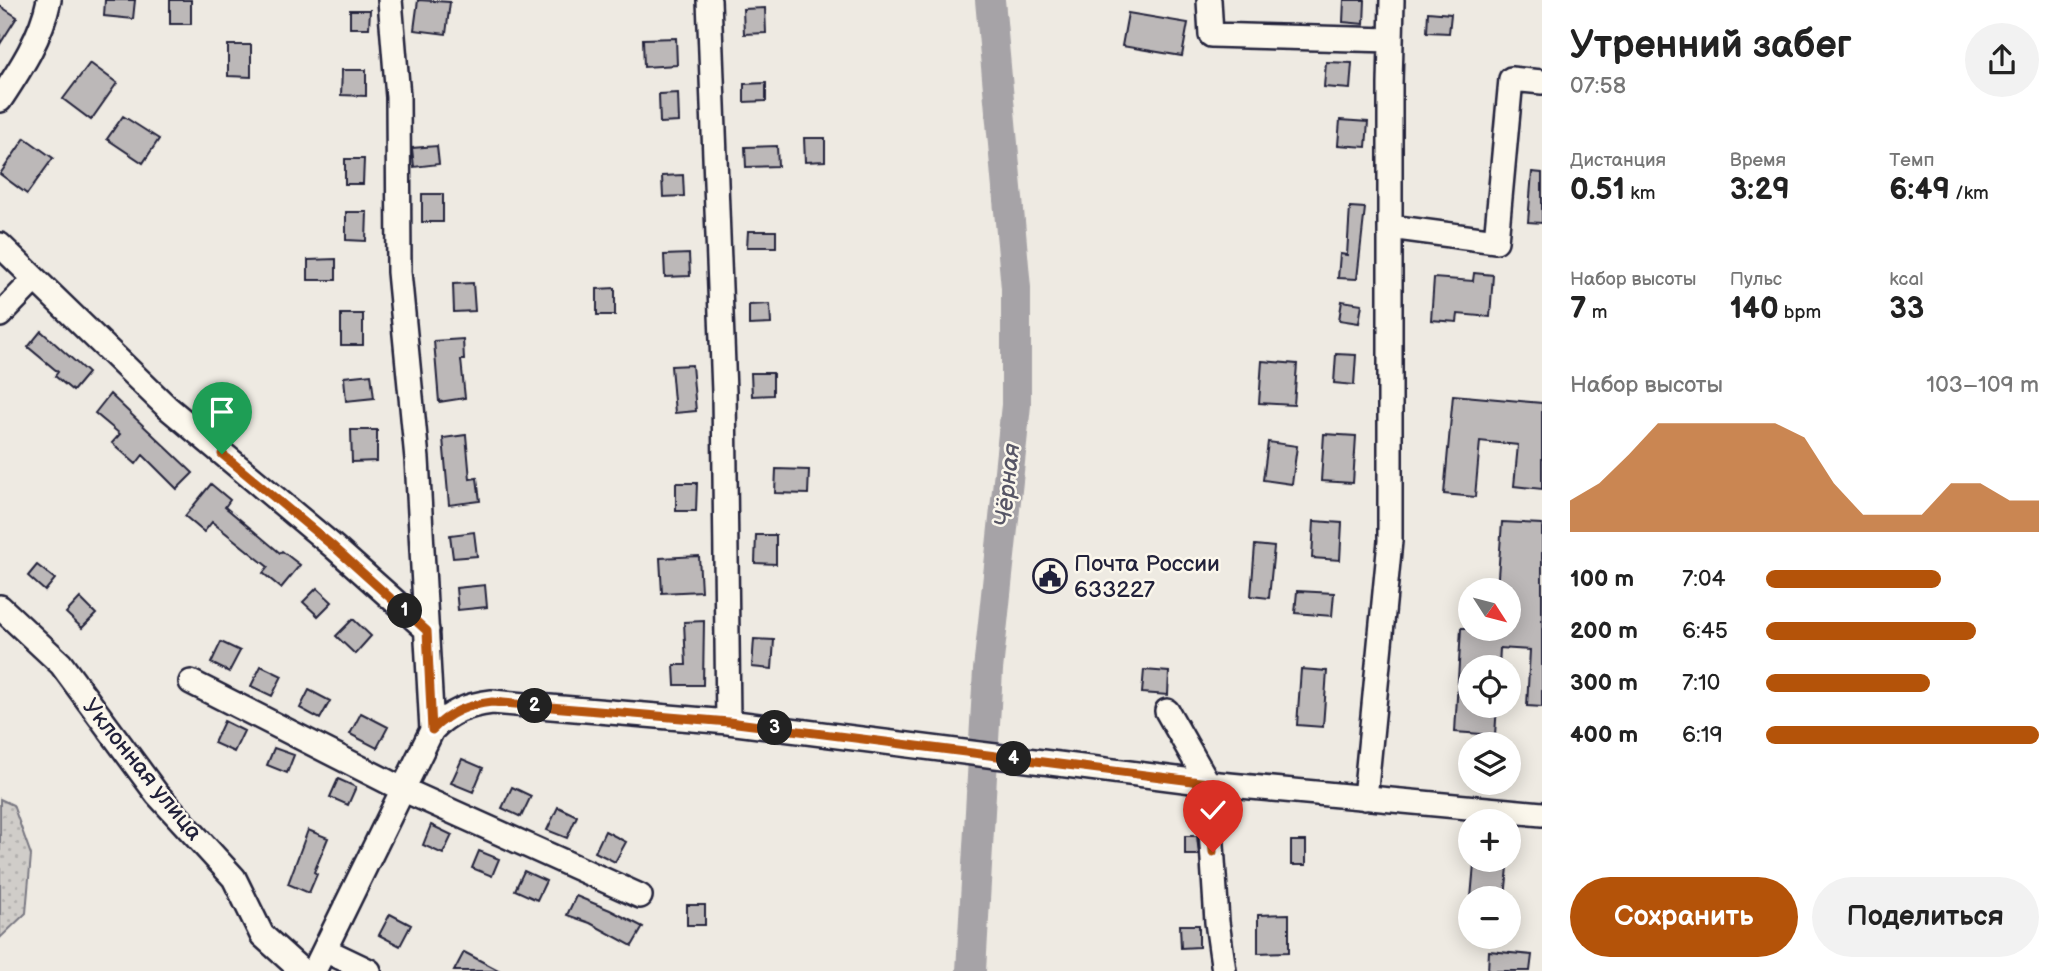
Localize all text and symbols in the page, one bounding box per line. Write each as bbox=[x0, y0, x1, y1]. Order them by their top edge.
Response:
text: Утренний забег bbox=[1570, 23, 1852, 68]
button: share bbox=[1965, 23, 2039, 97]
text: 07:58 bbox=[1570, 72, 1626, 100]
text: Дистанция bbox=[1570, 149, 1666, 172]
text: Время bbox=[1730, 149, 1786, 172]
text: Темп bbox=[1889, 149, 1934, 172]
text: 0.51 bbox=[1570, 172, 1625, 208]
text: 3:29 bbox=[1730, 172, 1790, 208]
text: 6:49 bbox=[1889, 172, 1950, 208]
text: km bbox=[1625, 182, 1655, 205]
text: /km bbox=[1950, 182, 1989, 205]
text: Набор высоты bbox=[1570, 268, 1696, 291]
text: Пульс bbox=[1730, 268, 1782, 291]
text: kcal bbox=[1889, 268, 1923, 291]
text: 7 bbox=[1570, 291, 1587, 327]
text: 140 bbox=[1730, 291, 1779, 327]
text: 33 bbox=[1889, 291, 1924, 327]
text: m bbox=[1587, 301, 1607, 324]
text: bpm bbox=[1779, 301, 1821, 324]
text: Набор высоты bbox=[1570, 371, 1723, 399]
text: 103–109 m bbox=[1926, 371, 2039, 399]
pin bbox=[192, 382, 252, 454]
icon: arrive bbox=[203, 393, 241, 431]
water label: Чёрная bbox=[989, 441, 1026, 528]
place label: Почта России 633227 bbox=[1074, 550, 1220, 604]
public building icon: Почта России 633227 bbox=[1031, 557, 1069, 595]
text: 100 m bbox=[1570, 565, 1634, 593]
text: 7:04 bbox=[1682, 565, 1726, 593]
north arrow bbox=[1458, 578, 1521, 640]
map controls bbox=[1458, 578, 1521, 949]
pin: 1 bbox=[388, 594, 422, 628]
text: 1 bbox=[401, 599, 409, 622]
text: 200 m bbox=[1570, 617, 1638, 645]
text: 6:45 bbox=[1682, 617, 1728, 645]
button: locate bbox=[1458, 655, 1521, 718]
text: 300 m bbox=[1570, 669, 1638, 697]
text: 7:10 bbox=[1682, 669, 1720, 697]
pin: 2 bbox=[518, 688, 552, 724]
street label: Уклонная улица bbox=[76, 693, 208, 847]
text: 2 bbox=[529, 694, 540, 717]
pin: 3 bbox=[758, 710, 792, 746]
text: 3 bbox=[769, 716, 780, 739]
text: 400 m bbox=[1570, 721, 1638, 749]
text: 6:19 bbox=[1682, 721, 1723, 749]
button: layers bbox=[1458, 732, 1521, 795]
pin: 4 bbox=[996, 742, 1032, 776]
text: 4 bbox=[1008, 747, 1019, 770]
pin bbox=[1183, 780, 1243, 852]
icon: check bbox=[1194, 791, 1232, 829]
button: + bbox=[1458, 809, 1521, 872]
button: Сохранить bbox=[1570, 877, 1798, 957]
button: Поделиться bbox=[1812, 877, 2039, 957]
button: − bbox=[1458, 886, 1521, 949]

